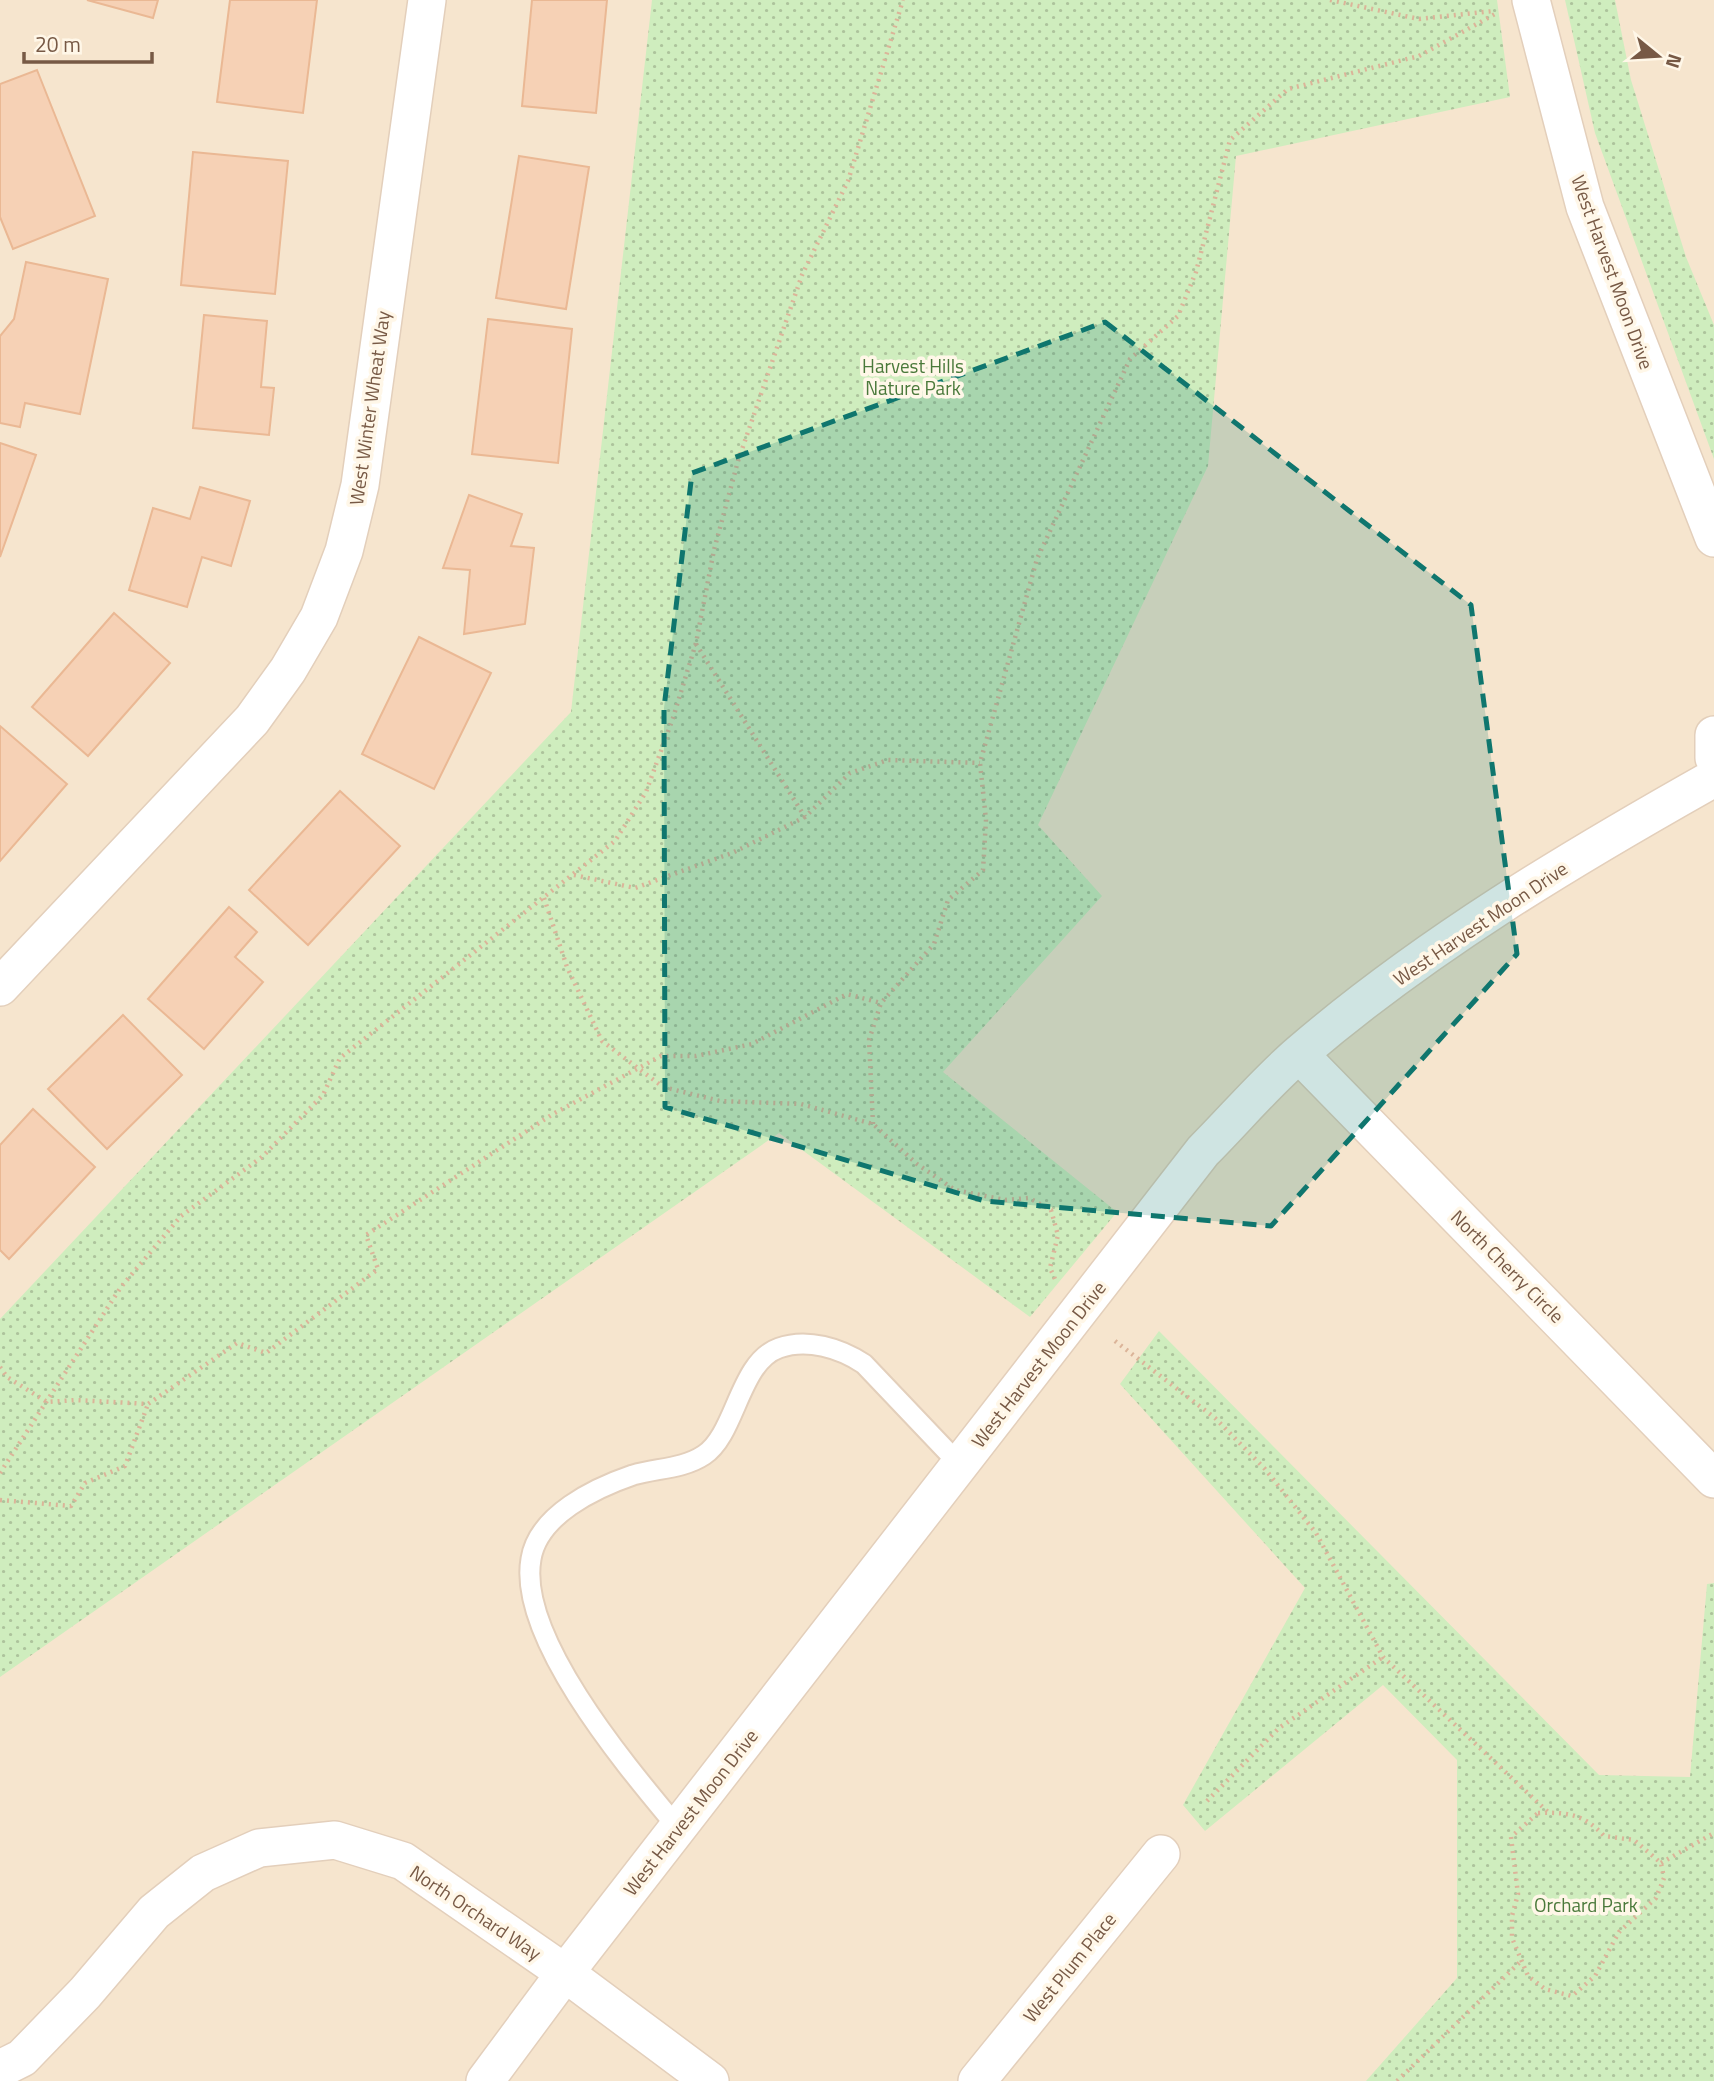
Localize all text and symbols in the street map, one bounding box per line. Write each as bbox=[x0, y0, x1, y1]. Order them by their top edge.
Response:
scale bar bbox=[24, 21, 152, 65]
north arrow bbox=[1623, 21, 1693, 91]
text: 20 m bbox=[35, 28, 81, 60]
text: N bbox=[1659, 51, 1690, 72]
street label: West Harvest Moon Drive bbox=[1564, 171, 1662, 373]
street label: West Winter Wheat Way bbox=[341, 309, 397, 507]
park label: Harvest Hills Nature Park bbox=[862, 351, 964, 402]
street label: West Harvest Moon Drive bbox=[1387, 854, 1573, 992]
street label: North Cherry Circle bbox=[1445, 1203, 1571, 1329]
street label: West Harvest Moon Drive bbox=[964, 1274, 1112, 1454]
street label: West Harvest Moon Drive bbox=[616, 1722, 764, 1902]
street label: North Orchard Way bbox=[404, 1857, 548, 1967]
park label: Orchard Park bbox=[1534, 1890, 1638, 1919]
street label: West Plum Place bbox=[1015, 1906, 1123, 2028]

